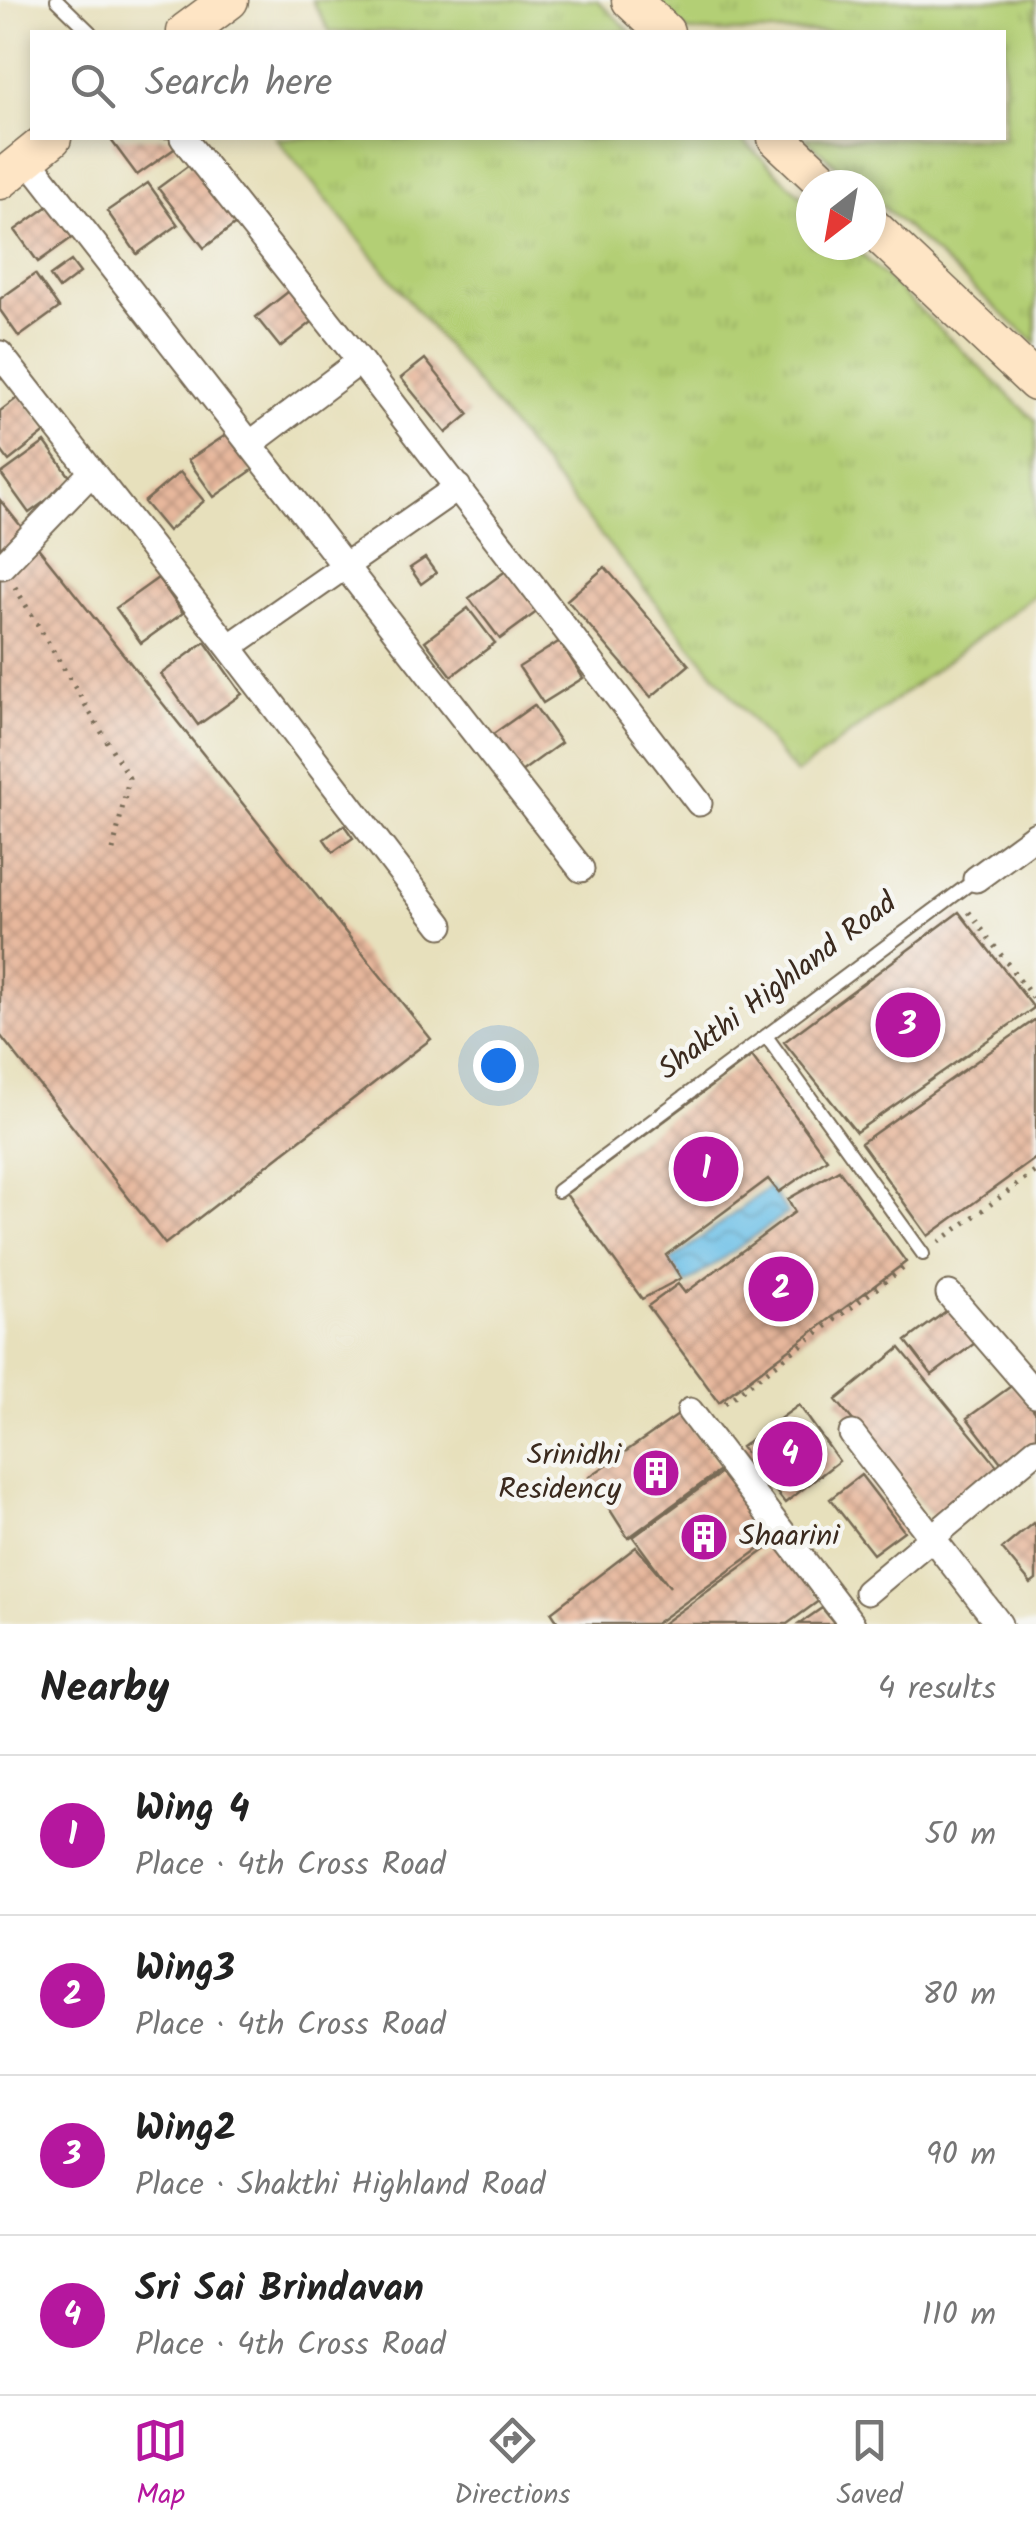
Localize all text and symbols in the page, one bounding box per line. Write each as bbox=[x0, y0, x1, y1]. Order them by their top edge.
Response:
search box bbox=[30, 30, 1006, 140]
text: Search here bbox=[145, 55, 332, 115]
icon: search bbox=[65, 58, 120, 113]
north arrow bbox=[796, 170, 886, 260]
street label: Shakthi Highland Road bbox=[648, 880, 909, 1093]
pin: 3 bbox=[876, 988, 940, 1062]
your location bbox=[473, 1040, 524, 1091]
pin: 1 bbox=[674, 1132, 738, 1206]
pin: 2 bbox=[748, 1252, 814, 1326]
pin: 4 bbox=[758, 1416, 822, 1492]
place label: Srinidhi Residency bbox=[498, 1432, 623, 1514]
building icon: Srinidhi Residency bbox=[630, 1447, 682, 1499]
building icon: Shaarini bbox=[678, 1511, 730, 1563]
place label: Shaarini bbox=[739, 1513, 841, 1561]
text: Nearby bbox=[40, 1656, 169, 1723]
text: 4 results bbox=[878, 1664, 996, 1715]
text: Wing 4 bbox=[135, 1780, 249, 1840]
text: 1 bbox=[68, 1810, 77, 1861]
text: 50 m bbox=[925, 1810, 996, 1861]
text: Place · 4th Cross Road bbox=[135, 1840, 446, 1891]
text: Wing3 bbox=[135, 1940, 235, 2000]
text: 2 bbox=[63, 1970, 82, 2021]
text: 80 m bbox=[922, 1970, 996, 2021]
text: Place · 4th Cross Road bbox=[135, 2000, 446, 2051]
text: Wing2 bbox=[135, 2100, 236, 2160]
text: 3 bbox=[64, 2130, 81, 2181]
text: 90 m bbox=[926, 2130, 996, 2181]
text: Place · Shakthi Highland Road bbox=[135, 2160, 546, 2211]
text: Sri Sai Brindavan bbox=[135, 2260, 424, 2320]
text: 4 bbox=[64, 2290, 81, 2341]
text: 110 m bbox=[922, 2290, 996, 2341]
text: Place · 4th Cross Road bbox=[135, 2320, 446, 2371]
tab: Map bbox=[133, 2413, 188, 2518]
tab: Directions bbox=[454, 2413, 570, 2518]
tab: Saved bbox=[837, 2413, 903, 2518]

